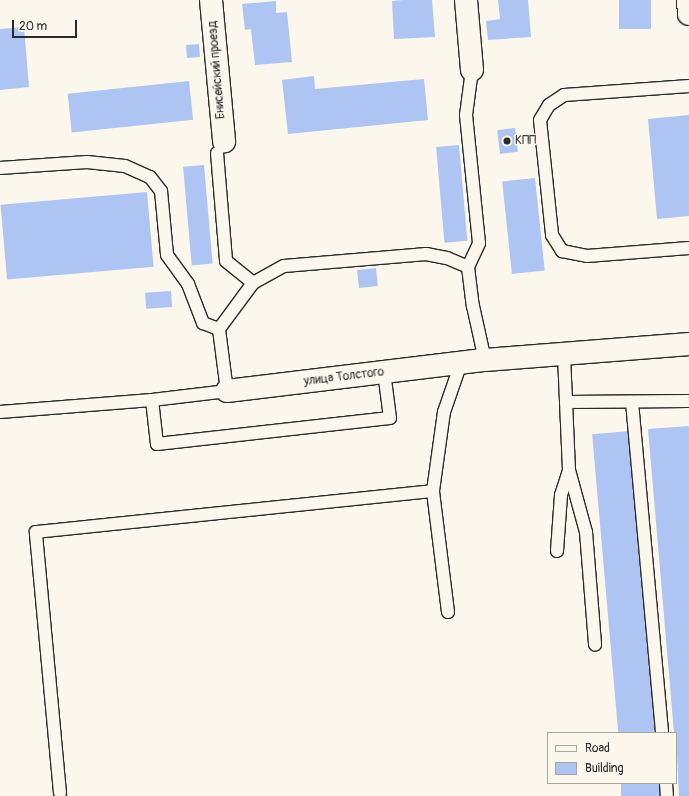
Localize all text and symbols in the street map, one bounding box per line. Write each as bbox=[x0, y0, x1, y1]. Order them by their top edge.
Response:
scale bar bbox=[14, 12, 79, 38]
text: 20 m bbox=[19, 19, 47, 34]
street label: Енисейский проезд bbox=[206, 20, 228, 120]
place label: КПП bbox=[515, 134, 536, 148]
marker: КПП bbox=[502, 136, 512, 146]
street label: улица Толстого bbox=[303, 365, 385, 389]
legend bbox=[547, 732, 677, 784]
text: Road bbox=[585, 741, 610, 756]
text: Building bbox=[585, 761, 624, 776]

